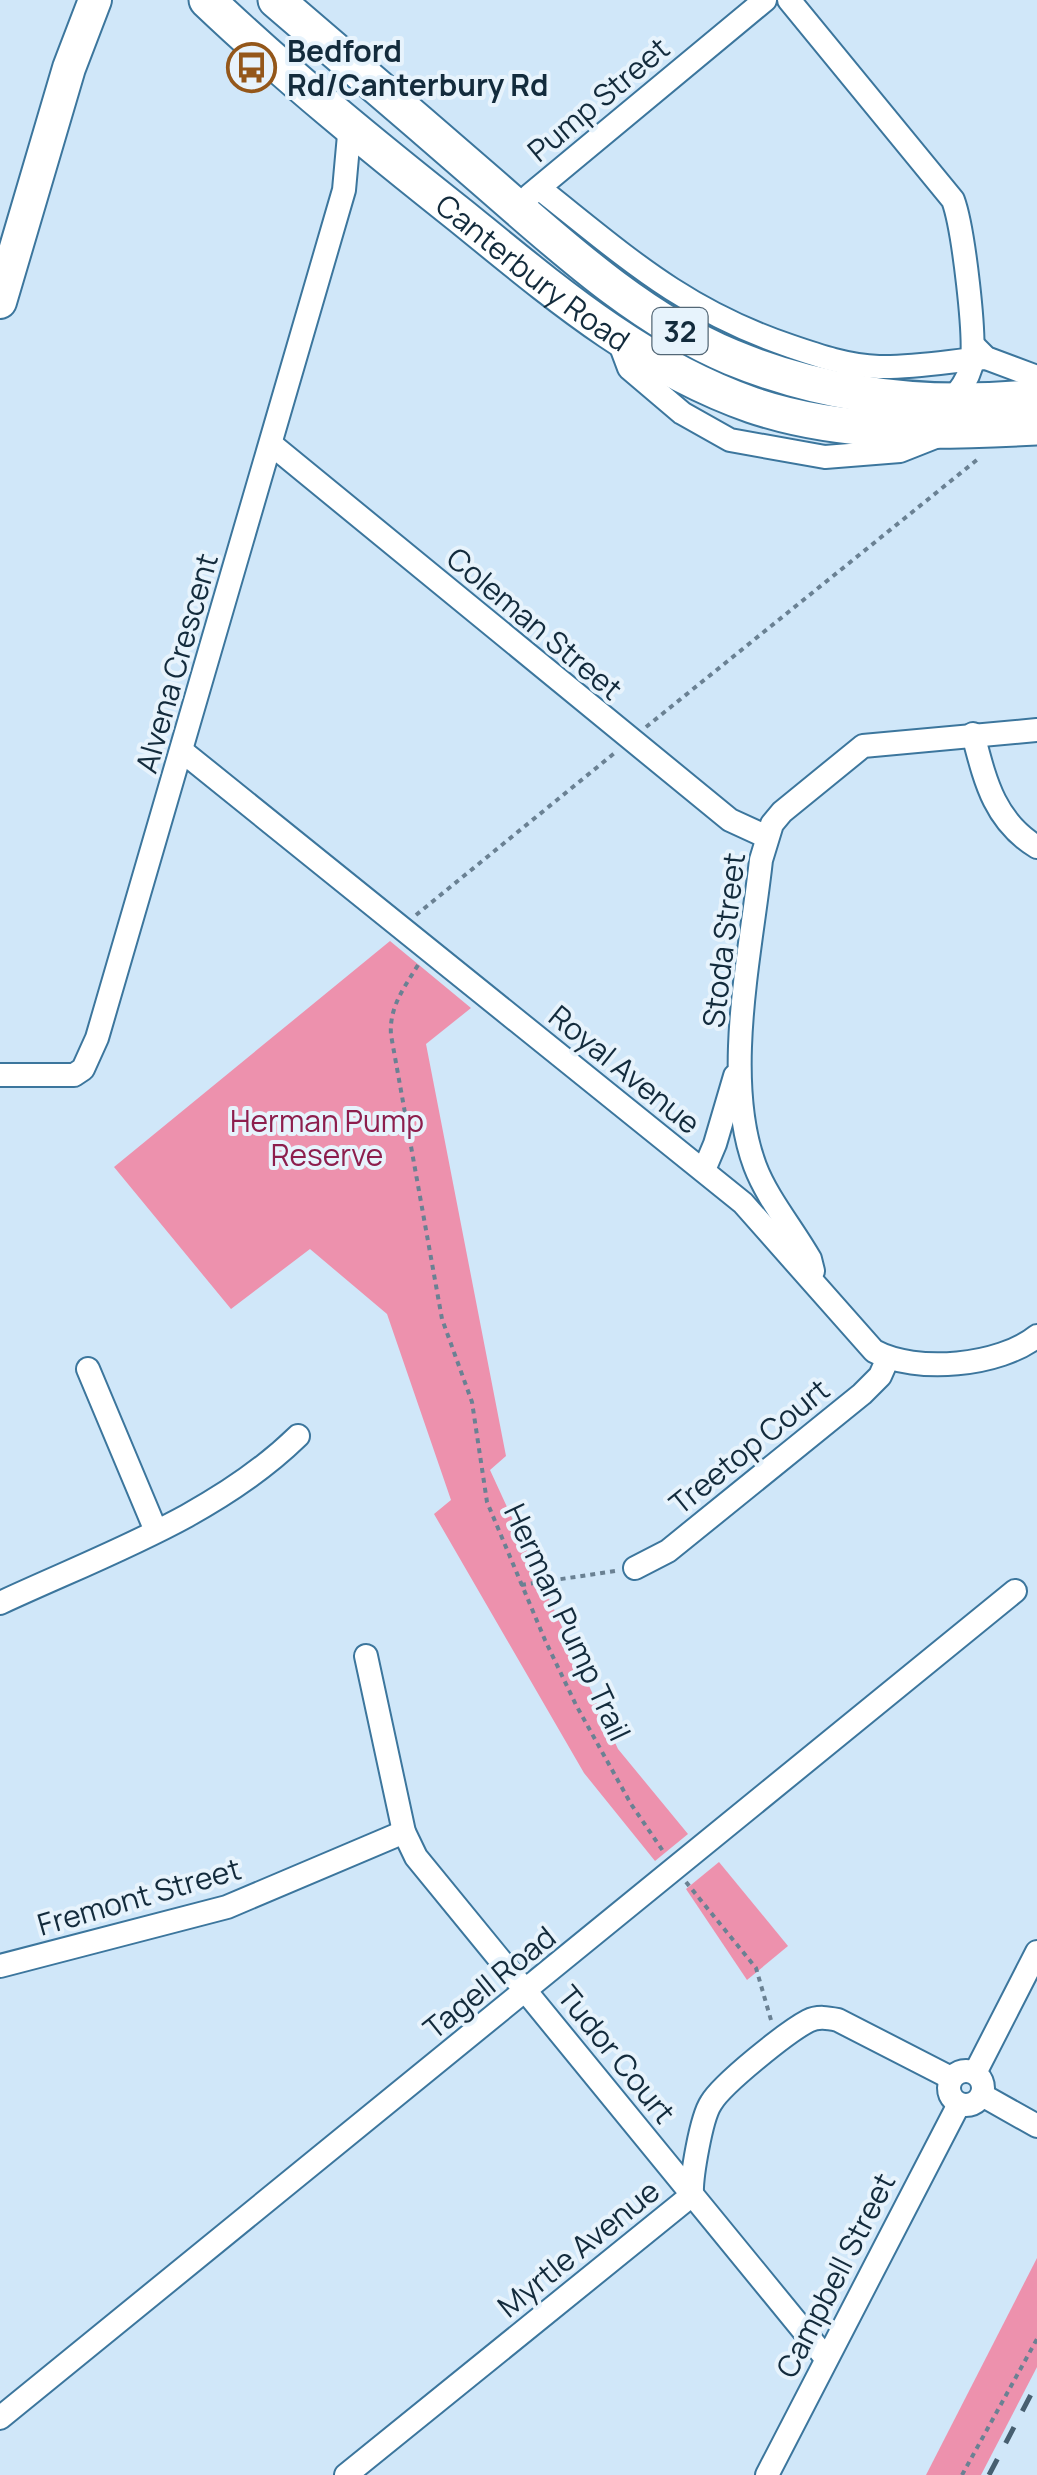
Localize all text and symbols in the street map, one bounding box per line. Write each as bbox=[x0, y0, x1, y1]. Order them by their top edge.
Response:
street label: Pump Street bbox=[518, 28, 678, 170]
place label: Bedford Rd/Canterbury Rd bbox=[287, 30, 549, 105]
bus stop icon: Bedford Rd/Canterbury Rd bbox=[226, 41, 278, 93]
street label: Canterbury Road bbox=[428, 184, 638, 360]
road number: 32 bbox=[652, 308, 708, 354]
street label: Coleman Street bbox=[439, 537, 631, 709]
street label: Alvena Crescent bbox=[125, 548, 227, 778]
street label: Stoda Street bbox=[692, 850, 754, 1030]
street label: Royal Avenue bbox=[541, 995, 709, 1143]
park label: Herman Pump Reserve bbox=[230, 1100, 424, 1175]
street label: Treetop Court bbox=[660, 1369, 838, 1523]
street label: Herman Pump Trail bbox=[495, 1497, 641, 1747]
street label: Fremont Street bbox=[33, 1847, 245, 1945]
street label: Tagell Road bbox=[414, 1916, 564, 2048]
street label: Tudor Court bbox=[549, 1976, 685, 2132]
street label: Campbell Street bbox=[766, 2166, 904, 2384]
street label: Myrtle Avenue bbox=[489, 2170, 667, 2326]

